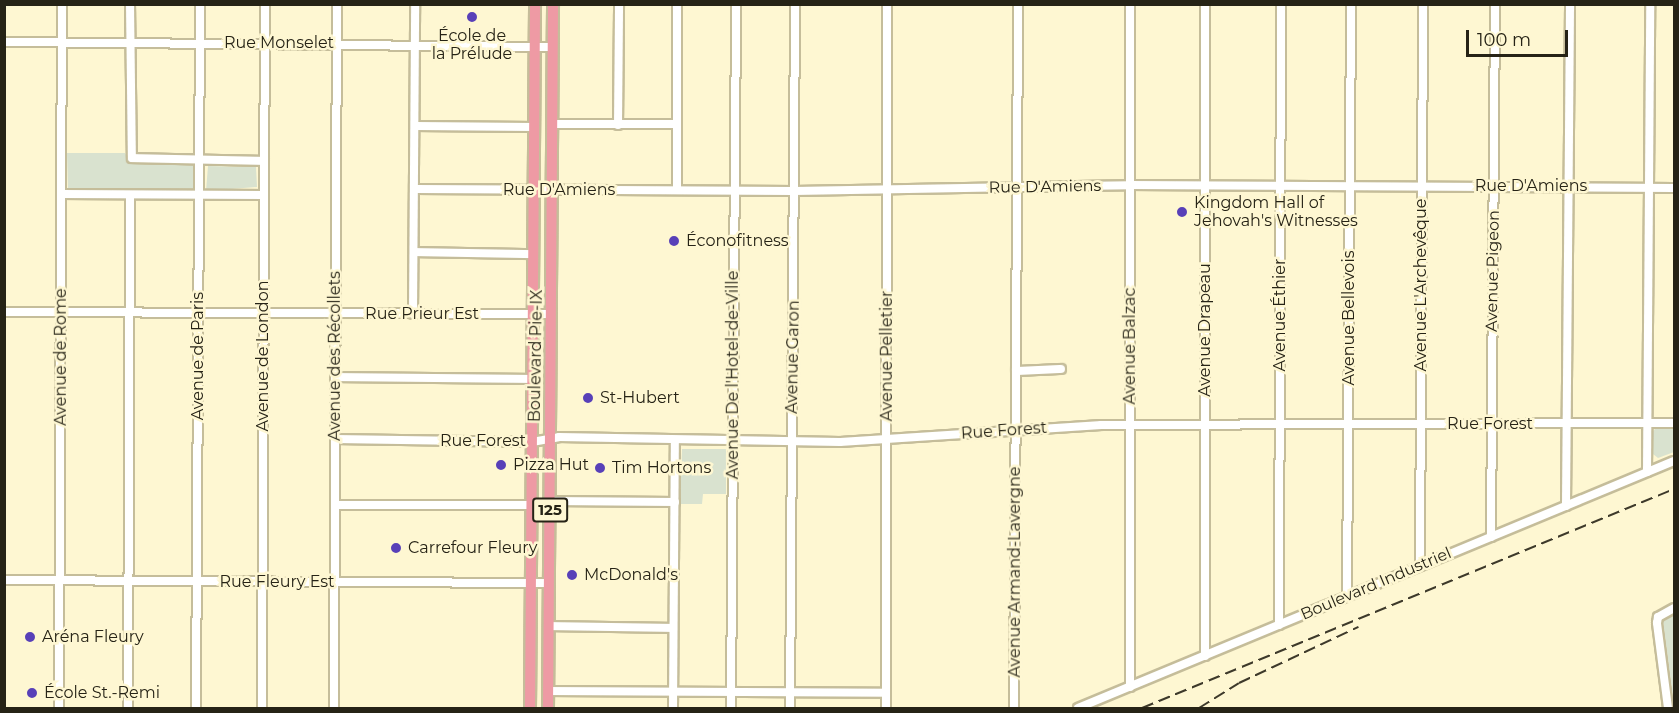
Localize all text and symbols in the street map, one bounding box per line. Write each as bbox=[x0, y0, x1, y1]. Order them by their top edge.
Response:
marker: École de la Prélude bbox=[465, 10, 479, 24]
scale bar bbox=[1469, 18, 1571, 56]
place label: École de la Prélude bbox=[432, 26, 512, 64]
text: 100 m bbox=[1477, 29, 1531, 51]
street label: Rue Monselet bbox=[224, 33, 334, 53]
street label: Rue D'Amiens bbox=[988, 176, 1102, 198]
street label: Rue D'Amiens bbox=[1475, 176, 1587, 196]
street label: Rue D'Amiens bbox=[503, 180, 615, 200]
place label: Kingdom Hall of Jehovah's Witnesses bbox=[1194, 193, 1358, 231]
street label: Avenue L'Archevêque bbox=[1411, 199, 1431, 371]
marker: Kingdom Hall of Jehovah's Witnesses bbox=[1175, 205, 1189, 219]
street label: Avenue Pigeon bbox=[1482, 210, 1504, 332]
place label: Éconofitness bbox=[686, 231, 789, 251]
marker: Éconofitness bbox=[667, 234, 681, 248]
street label: Avenue Bellevois bbox=[1339, 251, 1359, 385]
street label: Avenue Éthier bbox=[1270, 259, 1290, 371]
street label: Avenue Drapeau bbox=[1195, 263, 1215, 397]
street label: Avenue des Récollets bbox=[325, 271, 345, 441]
street label: Avenue De l'Hotel-de-Ville bbox=[723, 271, 743, 479]
street label: Avenue de London bbox=[253, 280, 273, 432]
street label: Avenue Balzac bbox=[1120, 287, 1140, 405]
street label: Avenue de Rome bbox=[51, 288, 71, 426]
street label: Boulevard Pie-IX bbox=[525, 290, 547, 422]
street label: Avenue Pelletier bbox=[877, 291, 897, 421]
street label: Avenue de Paris bbox=[188, 292, 208, 420]
street label: Avenue Garon bbox=[782, 300, 804, 414]
street label: Rue Prieur Est bbox=[365, 304, 479, 324]
place label: St-Hubert bbox=[600, 388, 680, 408]
marker: St-Hubert bbox=[581, 391, 595, 405]
street label: Rue Forest bbox=[1447, 414, 1533, 434]
street label: Rue Forest bbox=[960, 418, 1048, 444]
street label: Rue Forest bbox=[440, 431, 526, 451]
place label: Pizza Hut bbox=[513, 455, 589, 475]
marker: Pizza Hut bbox=[494, 458, 508, 472]
place label: Tim Hortons bbox=[612, 458, 711, 478]
marker: Tim Hortons bbox=[593, 461, 607, 475]
street label: Avenue Armand-Lavergne bbox=[1005, 467, 1025, 677]
road number: 125 bbox=[532, 498, 568, 522]
place label: Carrefour Fleury bbox=[408, 538, 537, 558]
marker: Carrefour Fleury bbox=[389, 541, 403, 555]
street label: Boulevard Industriel bbox=[1298, 544, 1454, 624]
place label: McDonald's bbox=[584, 565, 678, 585]
marker: McDonald's bbox=[565, 568, 579, 582]
street label: Rue Fleury Est bbox=[219, 572, 335, 592]
place label: Aréna Fleury bbox=[42, 627, 144, 647]
marker: Aréna Fleury bbox=[23, 630, 37, 644]
place label: École St.-Remi bbox=[44, 683, 160, 703]
marker: École St.-Remi bbox=[25, 686, 39, 700]

